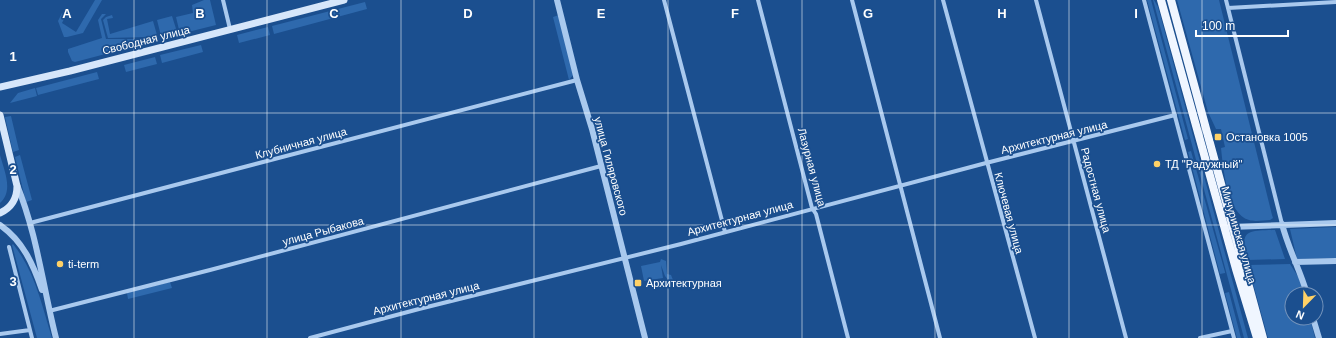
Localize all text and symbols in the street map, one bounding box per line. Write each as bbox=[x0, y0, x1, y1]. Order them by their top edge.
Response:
text: A bbox=[62, 6, 72, 21]
text: B bbox=[195, 6, 205, 21]
text: C bbox=[329, 6, 339, 21]
text: D bbox=[463, 6, 473, 21]
text: E bbox=[597, 6, 606, 21]
text: F bbox=[731, 6, 739, 21]
text: G bbox=[863, 6, 873, 21]
text: H bbox=[997, 6, 1007, 21]
text: I bbox=[1134, 6, 1138, 21]
scale bar bbox=[1196, 12, 1288, 38]
text: 100 m bbox=[1202, 19, 1235, 33]
street label: Свободная улица bbox=[101, 23, 192, 57]
text: 1 bbox=[9, 49, 17, 64]
street label: улица Гиляровского bbox=[592, 115, 630, 217]
street label: Архитектурная улица bbox=[1000, 118, 1109, 156]
street label: Клубничная улица bbox=[254, 125, 349, 161]
street label: Лазурная улица bbox=[796, 126, 829, 209]
place label: Остановка 1005 bbox=[1226, 131, 1308, 143]
marker: Остановка 1005 bbox=[1213, 132, 1223, 142]
street label: Радостная улица bbox=[1079, 146, 1113, 235]
place label: ТД "Радужный" bbox=[1165, 158, 1242, 170]
marker: ТД "Радужный" bbox=[1152, 159, 1162, 169]
text: 2 bbox=[9, 162, 17, 177]
street label: Ключевая улица bbox=[992, 171, 1026, 256]
street label: Мичуринская улица bbox=[1219, 185, 1259, 286]
street label: Архитектурная улица bbox=[686, 198, 795, 238]
street label: улица Рыбакова bbox=[281, 214, 366, 248]
place label: ti-term bbox=[68, 258, 99, 270]
marker: ti-term bbox=[55, 259, 65, 269]
text: 3 bbox=[9, 274, 17, 289]
place label: Архитектурная bbox=[646, 277, 722, 289]
marker: Архитектурная bbox=[633, 278, 643, 288]
street label: Архитектурная улица bbox=[372, 279, 481, 317]
north arrow bbox=[1284, 286, 1324, 326]
text: N bbox=[1294, 308, 1306, 322]

